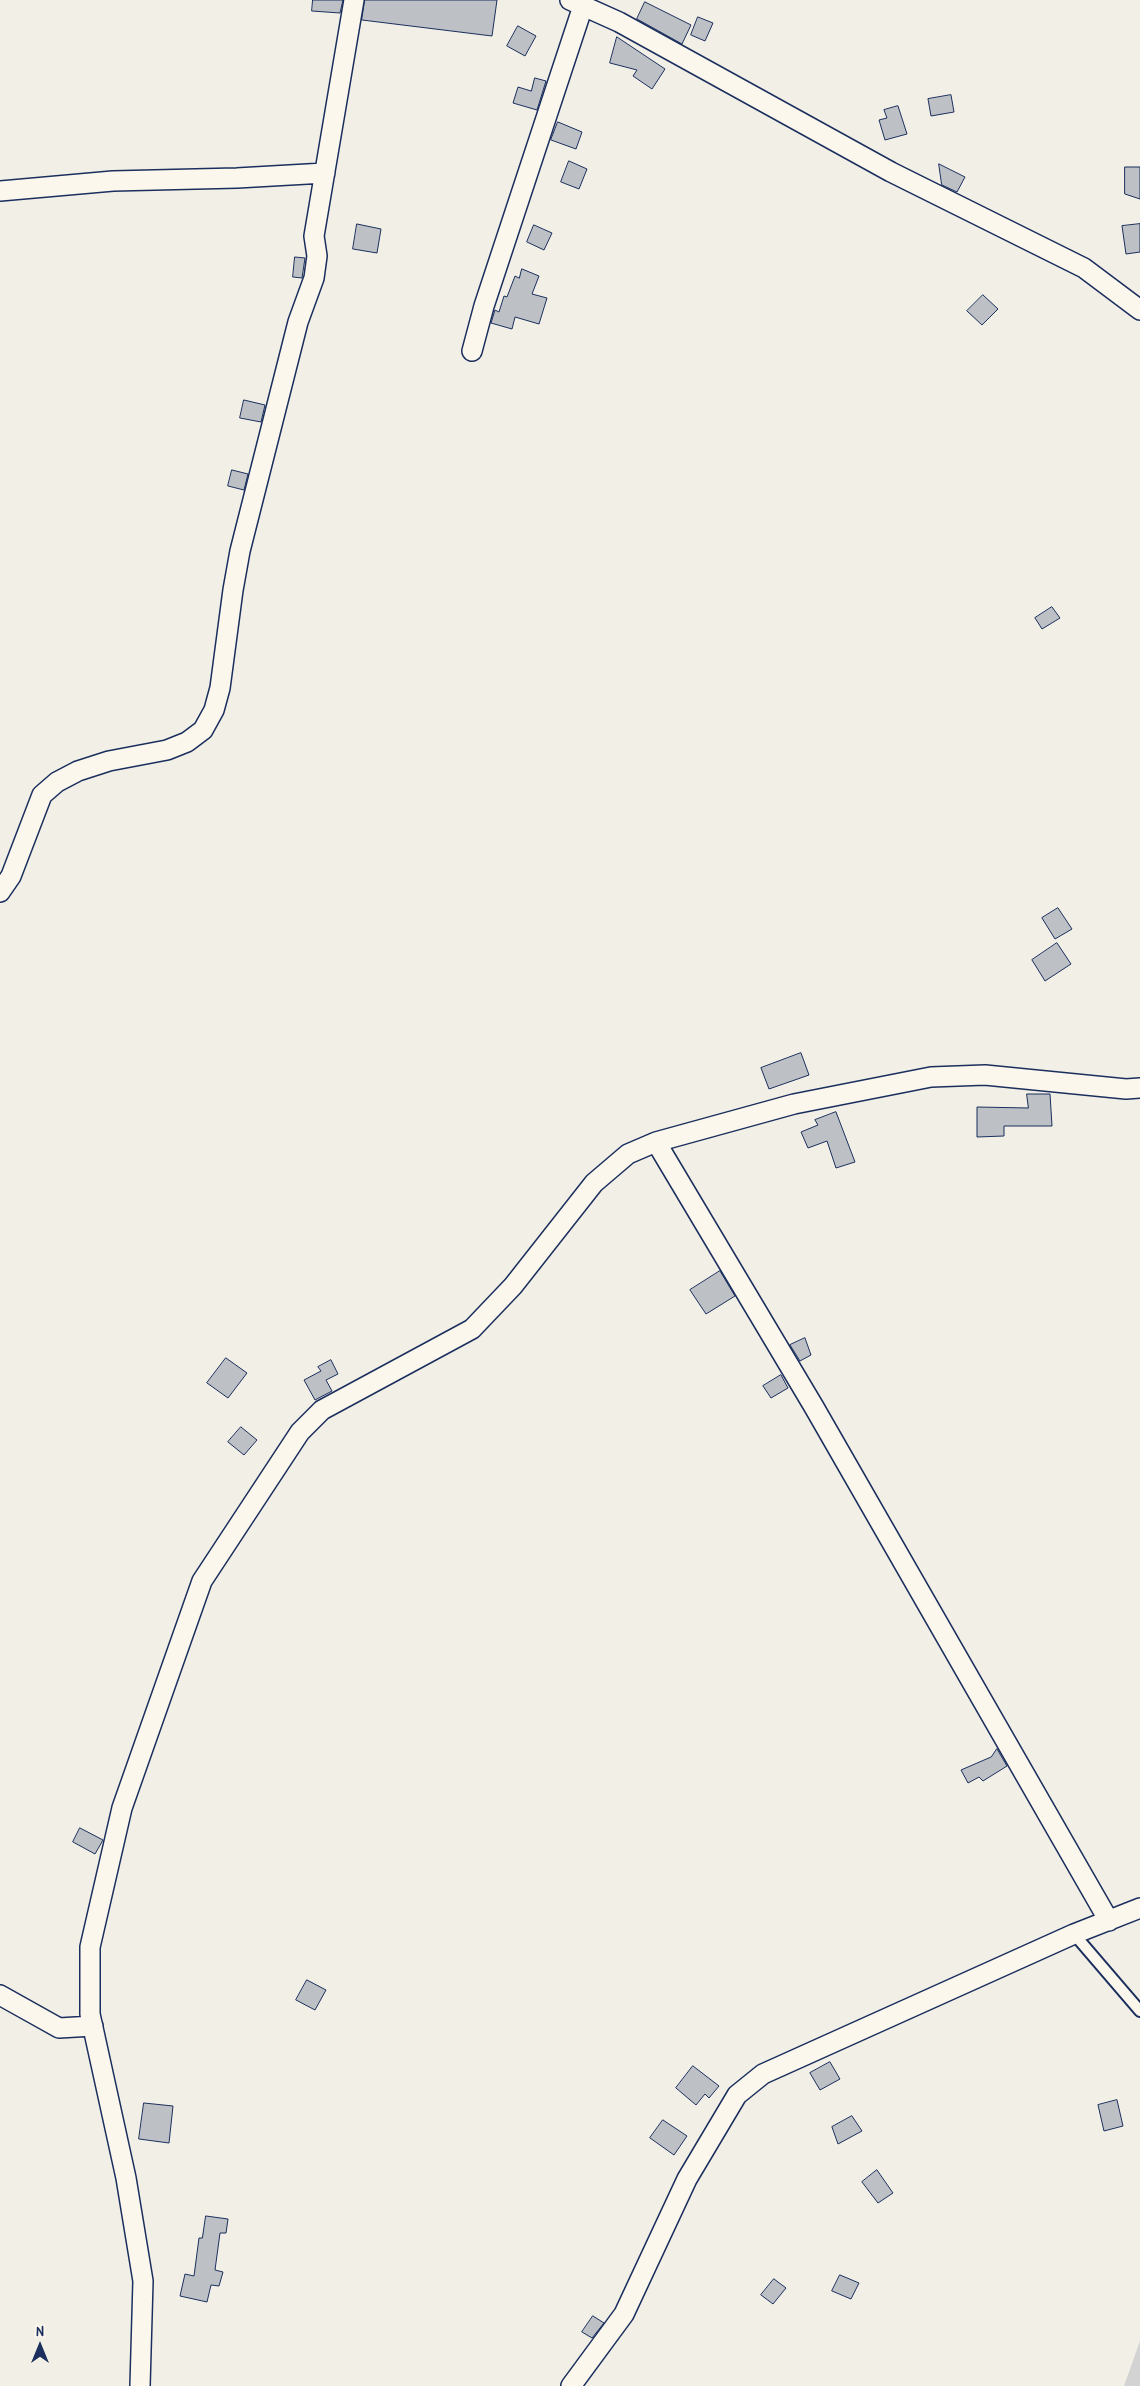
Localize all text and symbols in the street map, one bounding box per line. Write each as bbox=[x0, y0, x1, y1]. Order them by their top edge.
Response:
north arrow bbox=[15, 2321, 65, 2371]
text: N bbox=[36, 2321, 44, 2340]

